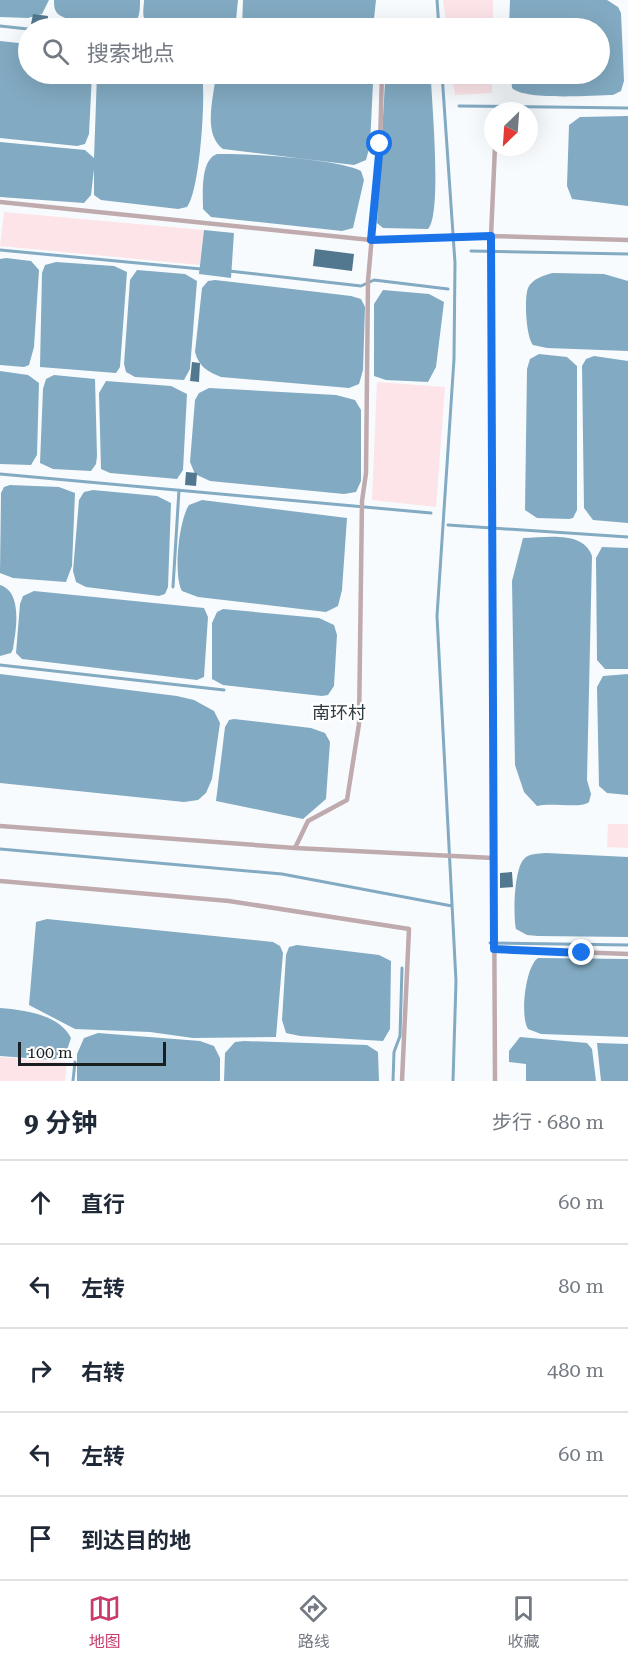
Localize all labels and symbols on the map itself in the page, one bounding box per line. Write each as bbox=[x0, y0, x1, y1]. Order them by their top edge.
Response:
north arrow bbox=[484, 102, 538, 156]
route start bbox=[366, 130, 392, 156]
district label: 南环村 bbox=[312, 702, 366, 723]
route end bbox=[568, 939, 594, 965]
scale bar bbox=[18, 1039, 166, 1066]

